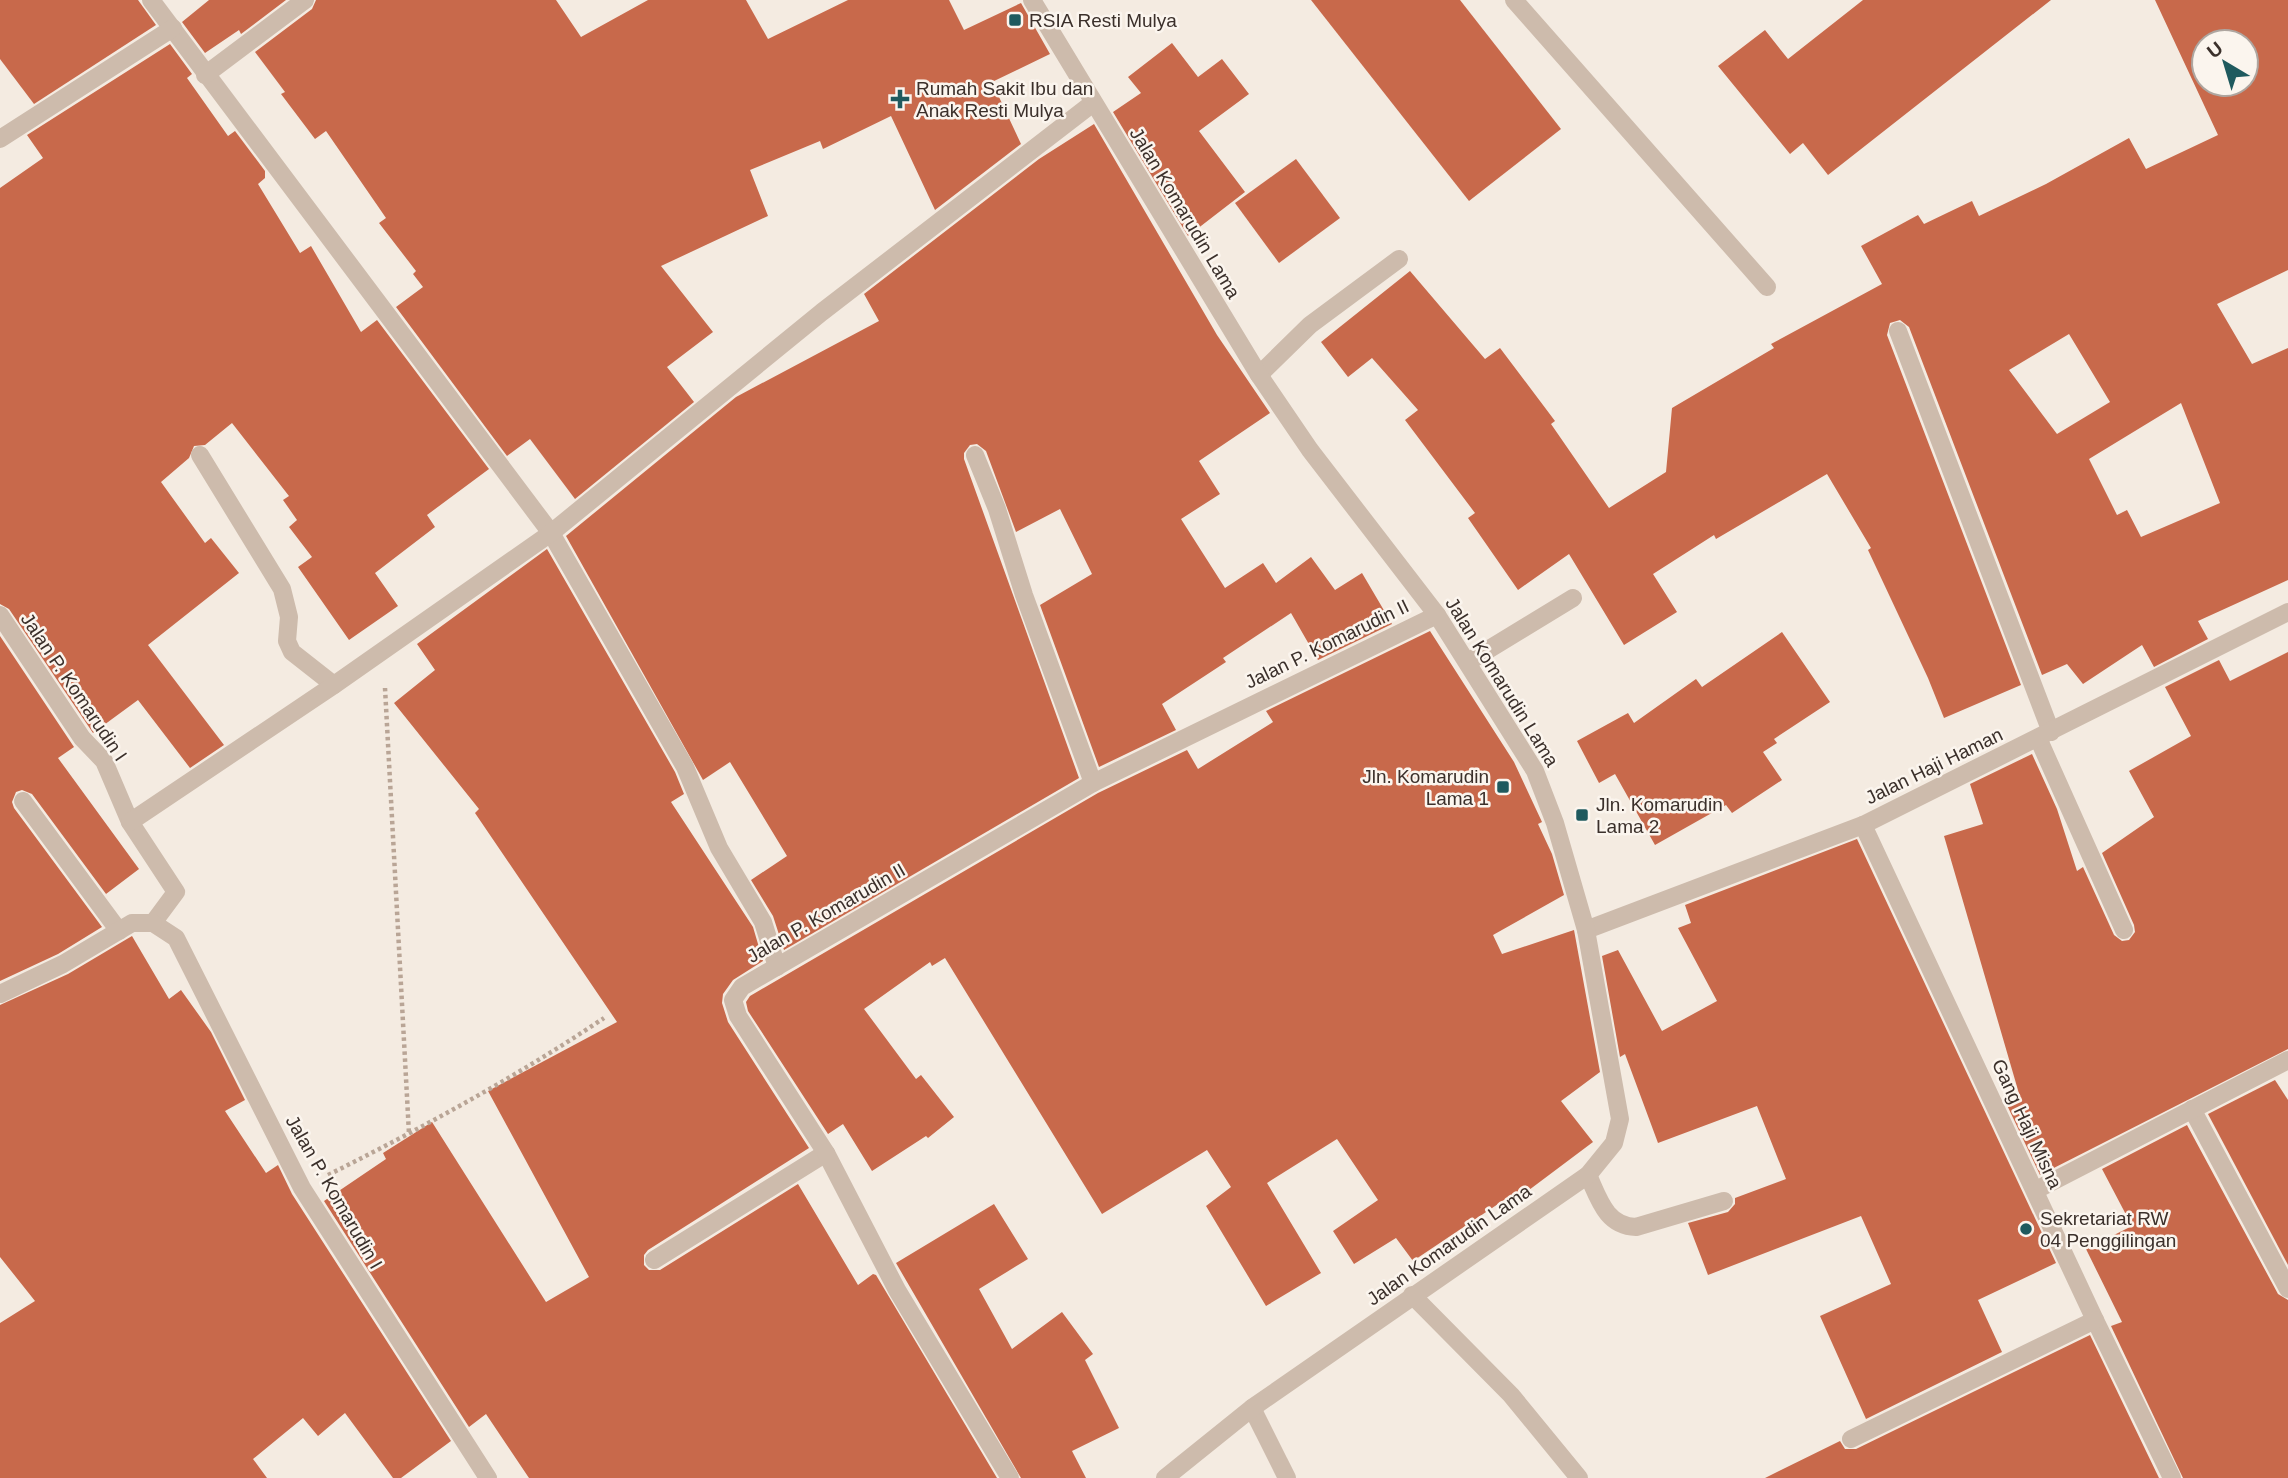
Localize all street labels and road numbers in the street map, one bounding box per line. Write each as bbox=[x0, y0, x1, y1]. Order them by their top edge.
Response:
street label: Jalan Komarudin Lama bbox=[1126, 124, 1245, 303]
street label: Jalan Komarudin Lama bbox=[1441, 594, 1563, 771]
street label: Jalan P. Komarudin II bbox=[1242, 595, 1412, 693]
street label: Jalan P. Komarudin I bbox=[17, 609, 131, 765]
street label: Jalan Haji Haman bbox=[1862, 724, 2006, 808]
street label: Jalan P. Komarudin II bbox=[743, 859, 909, 967]
street label: Gang Haji Misna bbox=[1988, 1056, 2066, 1192]
street label: Jalan P. Komarudin I bbox=[281, 1111, 387, 1273]
street label: Jalan Komarudin Lama bbox=[1363, 1180, 1535, 1310]

